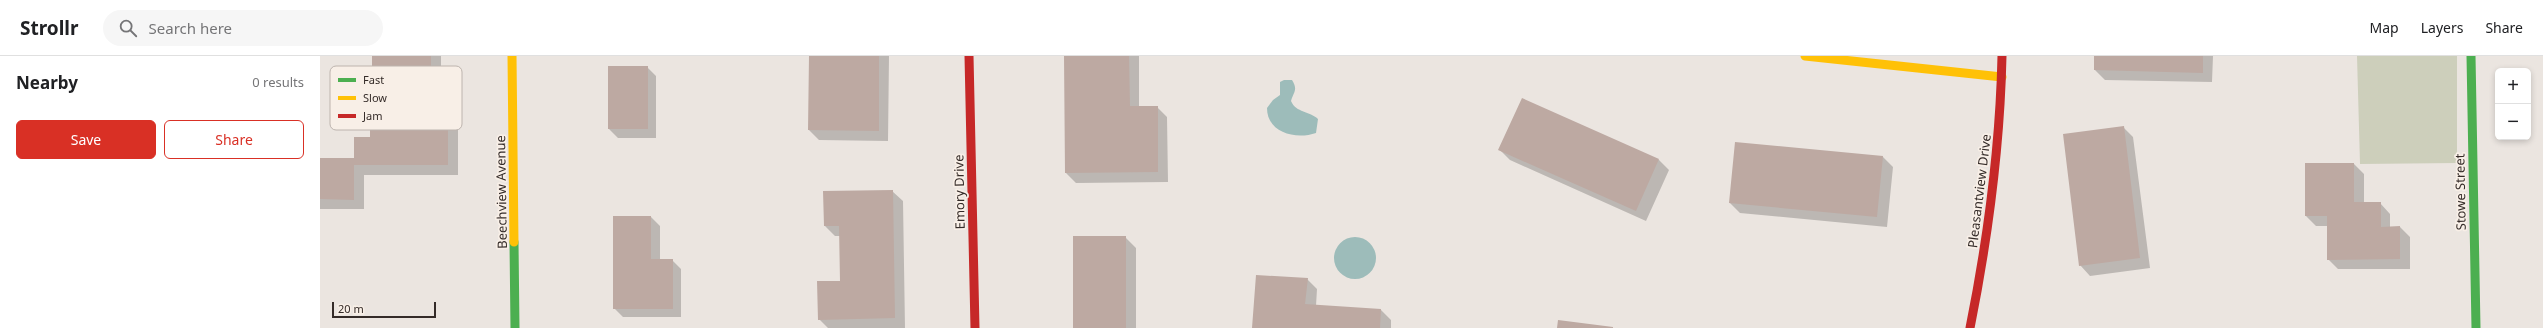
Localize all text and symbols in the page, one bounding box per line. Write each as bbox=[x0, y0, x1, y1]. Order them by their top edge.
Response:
search box bbox=[103, 10, 383, 46]
text: Strollr bbox=[20, 15, 79, 41]
icon: search bbox=[117, 17, 139, 39]
text: Search here bbox=[149, 18, 232, 38]
text: Map bbox=[2370, 18, 2399, 37]
text: Layers bbox=[2421, 18, 2463, 37]
text: Share bbox=[2485, 18, 2523, 37]
legend bbox=[330, 66, 462, 130]
map controls bbox=[2495, 68, 2531, 140]
button: + bbox=[2495, 68, 2531, 104]
text: Nearby bbox=[16, 71, 78, 94]
text: Fast bbox=[363, 72, 384, 87]
text: 0 results bbox=[252, 73, 304, 91]
text: Slow bbox=[363, 90, 387, 105]
button: − bbox=[2495, 104, 2531, 140]
text: Jam bbox=[362, 108, 382, 123]
button: Save bbox=[16, 120, 156, 159]
button: Share bbox=[164, 120, 304, 159]
street label: Pleasantview Drive bbox=[1963, 133, 1995, 249]
street label: Beechview Avenue bbox=[491, 135, 511, 249]
street label: Stowe Street bbox=[2450, 153, 2470, 230]
street label: Emory Drive bbox=[949, 154, 969, 230]
scale bar bbox=[332, 300, 436, 319]
text: 20 m bbox=[338, 301, 364, 316]

